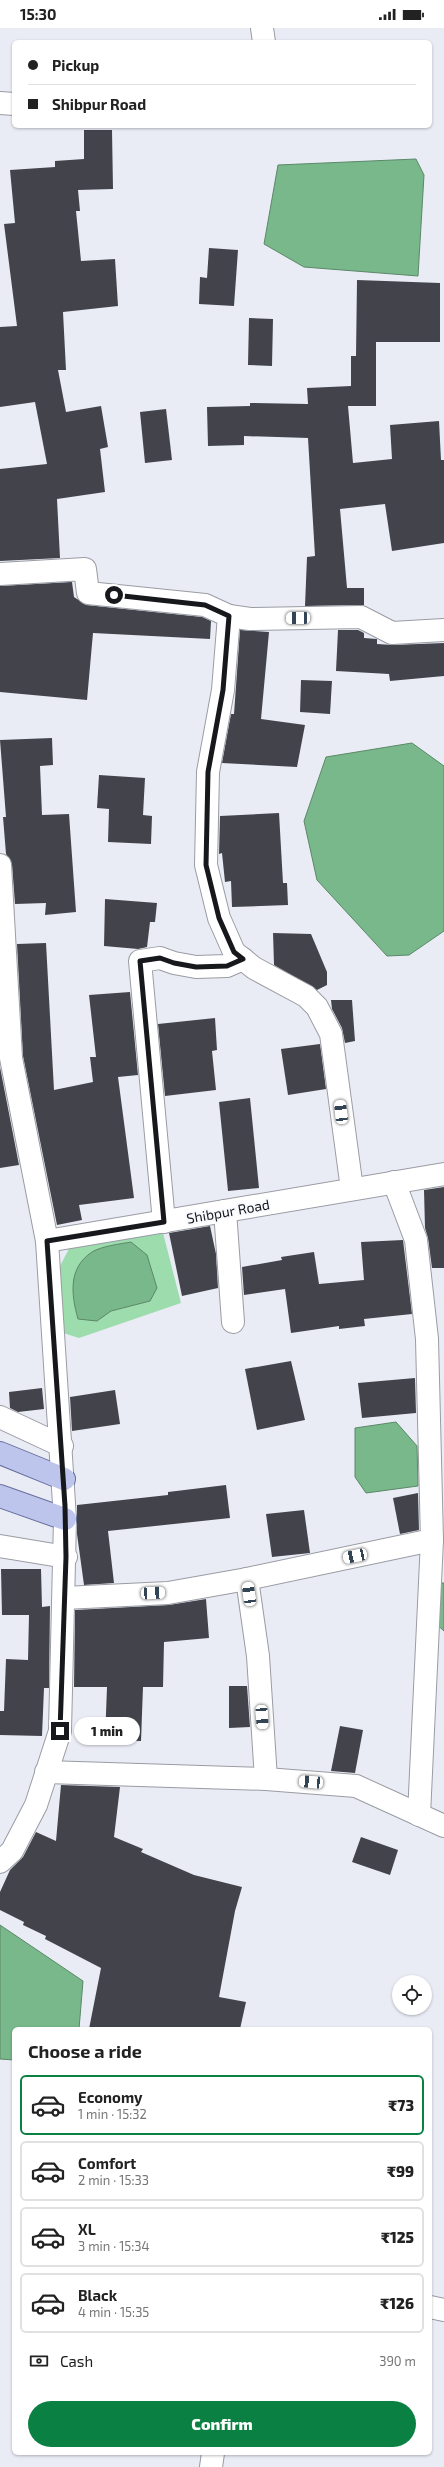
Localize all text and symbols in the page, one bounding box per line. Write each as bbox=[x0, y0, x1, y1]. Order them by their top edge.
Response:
text: 15:30 bbox=[20, 5, 57, 23]
text: Pickup bbox=[52, 56, 99, 74]
text: Shibpur Road bbox=[52, 95, 146, 113]
route start bbox=[105, 586, 123, 604]
car bbox=[286, 612, 310, 624]
car bbox=[334, 1099, 348, 1125]
street label: Shibpur Road bbox=[185, 1195, 271, 1227]
car bbox=[342, 1548, 368, 1564]
car bbox=[241, 1581, 257, 1607]
car bbox=[141, 1586, 165, 1600]
car bbox=[255, 1705, 269, 1729]
callout: 1 min bbox=[74, 1717, 140, 1745]
route end bbox=[51, 1722, 69, 1740]
text: 1 min bbox=[91, 1723, 123, 1739]
car bbox=[299, 1775, 323, 1789]
map controls bbox=[392, 1975, 432, 2015]
button: locate bbox=[392, 1975, 432, 2015]
text: Choose a ride bbox=[28, 2040, 142, 2062]
icon: car bbox=[30, 2087, 66, 2123]
text: Economy bbox=[78, 2088, 143, 2106]
text: ₹73 bbox=[388, 2096, 414, 2114]
text: 1 min · 15:32 bbox=[78, 2106, 147, 2122]
icon: car bbox=[30, 2153, 66, 2189]
text: Comfort bbox=[78, 2154, 136, 2172]
text: ₹99 bbox=[387, 2162, 414, 2180]
text: 2 min · 15:33 bbox=[78, 2172, 149, 2188]
icon: car bbox=[30, 2219, 66, 2255]
text: XL bbox=[78, 2220, 96, 2238]
text: ₹125 bbox=[381, 2228, 414, 2246]
text: 3 min · 15:34 bbox=[78, 2238, 150, 2254]
icon: car bbox=[30, 2285, 66, 2321]
text: Black bbox=[78, 2286, 117, 2304]
text: ₹126 bbox=[380, 2294, 414, 2312]
text: 4 min · 15:35 bbox=[78, 2304, 149, 2320]
icon: cash bbox=[28, 2350, 50, 2372]
text: Cash bbox=[60, 2352, 93, 2370]
text: 390 m bbox=[379, 2353, 416, 2369]
button: Confirm bbox=[28, 2401, 416, 2447]

